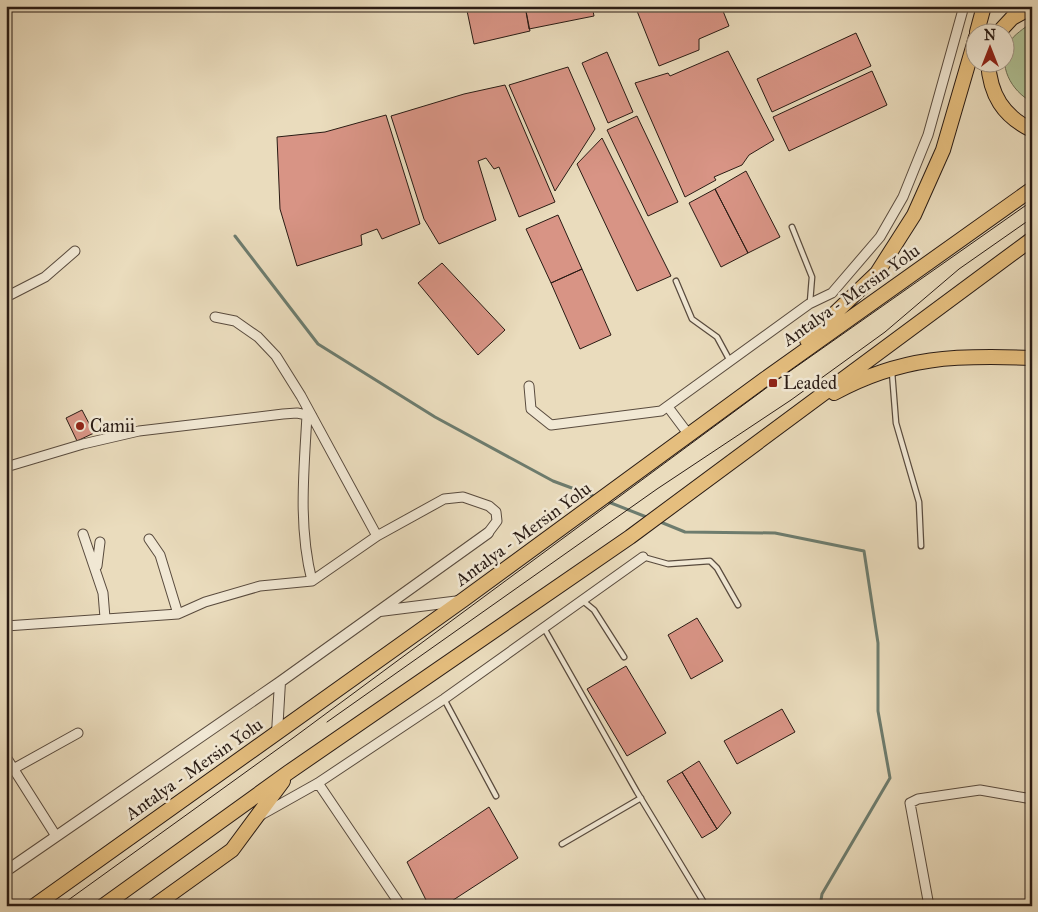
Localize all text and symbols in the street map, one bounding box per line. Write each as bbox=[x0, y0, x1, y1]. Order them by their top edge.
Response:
north arrow bbox=[966, 22, 1016, 72]
text: N bbox=[984, 27, 996, 44]
street label: Antalya - Mersin Yolu bbox=[777, 239, 924, 351]
place label: Leaded bbox=[783, 372, 837, 394]
marker: Leaded bbox=[767, 377, 779, 389]
place label: Camii bbox=[90, 415, 135, 437]
marker: Camii bbox=[74, 420, 86, 432]
street label: Antalya - Mersin Yolu bbox=[450, 477, 596, 591]
street label: Antalya - Mersin Yolu bbox=[120, 713, 267, 825]

